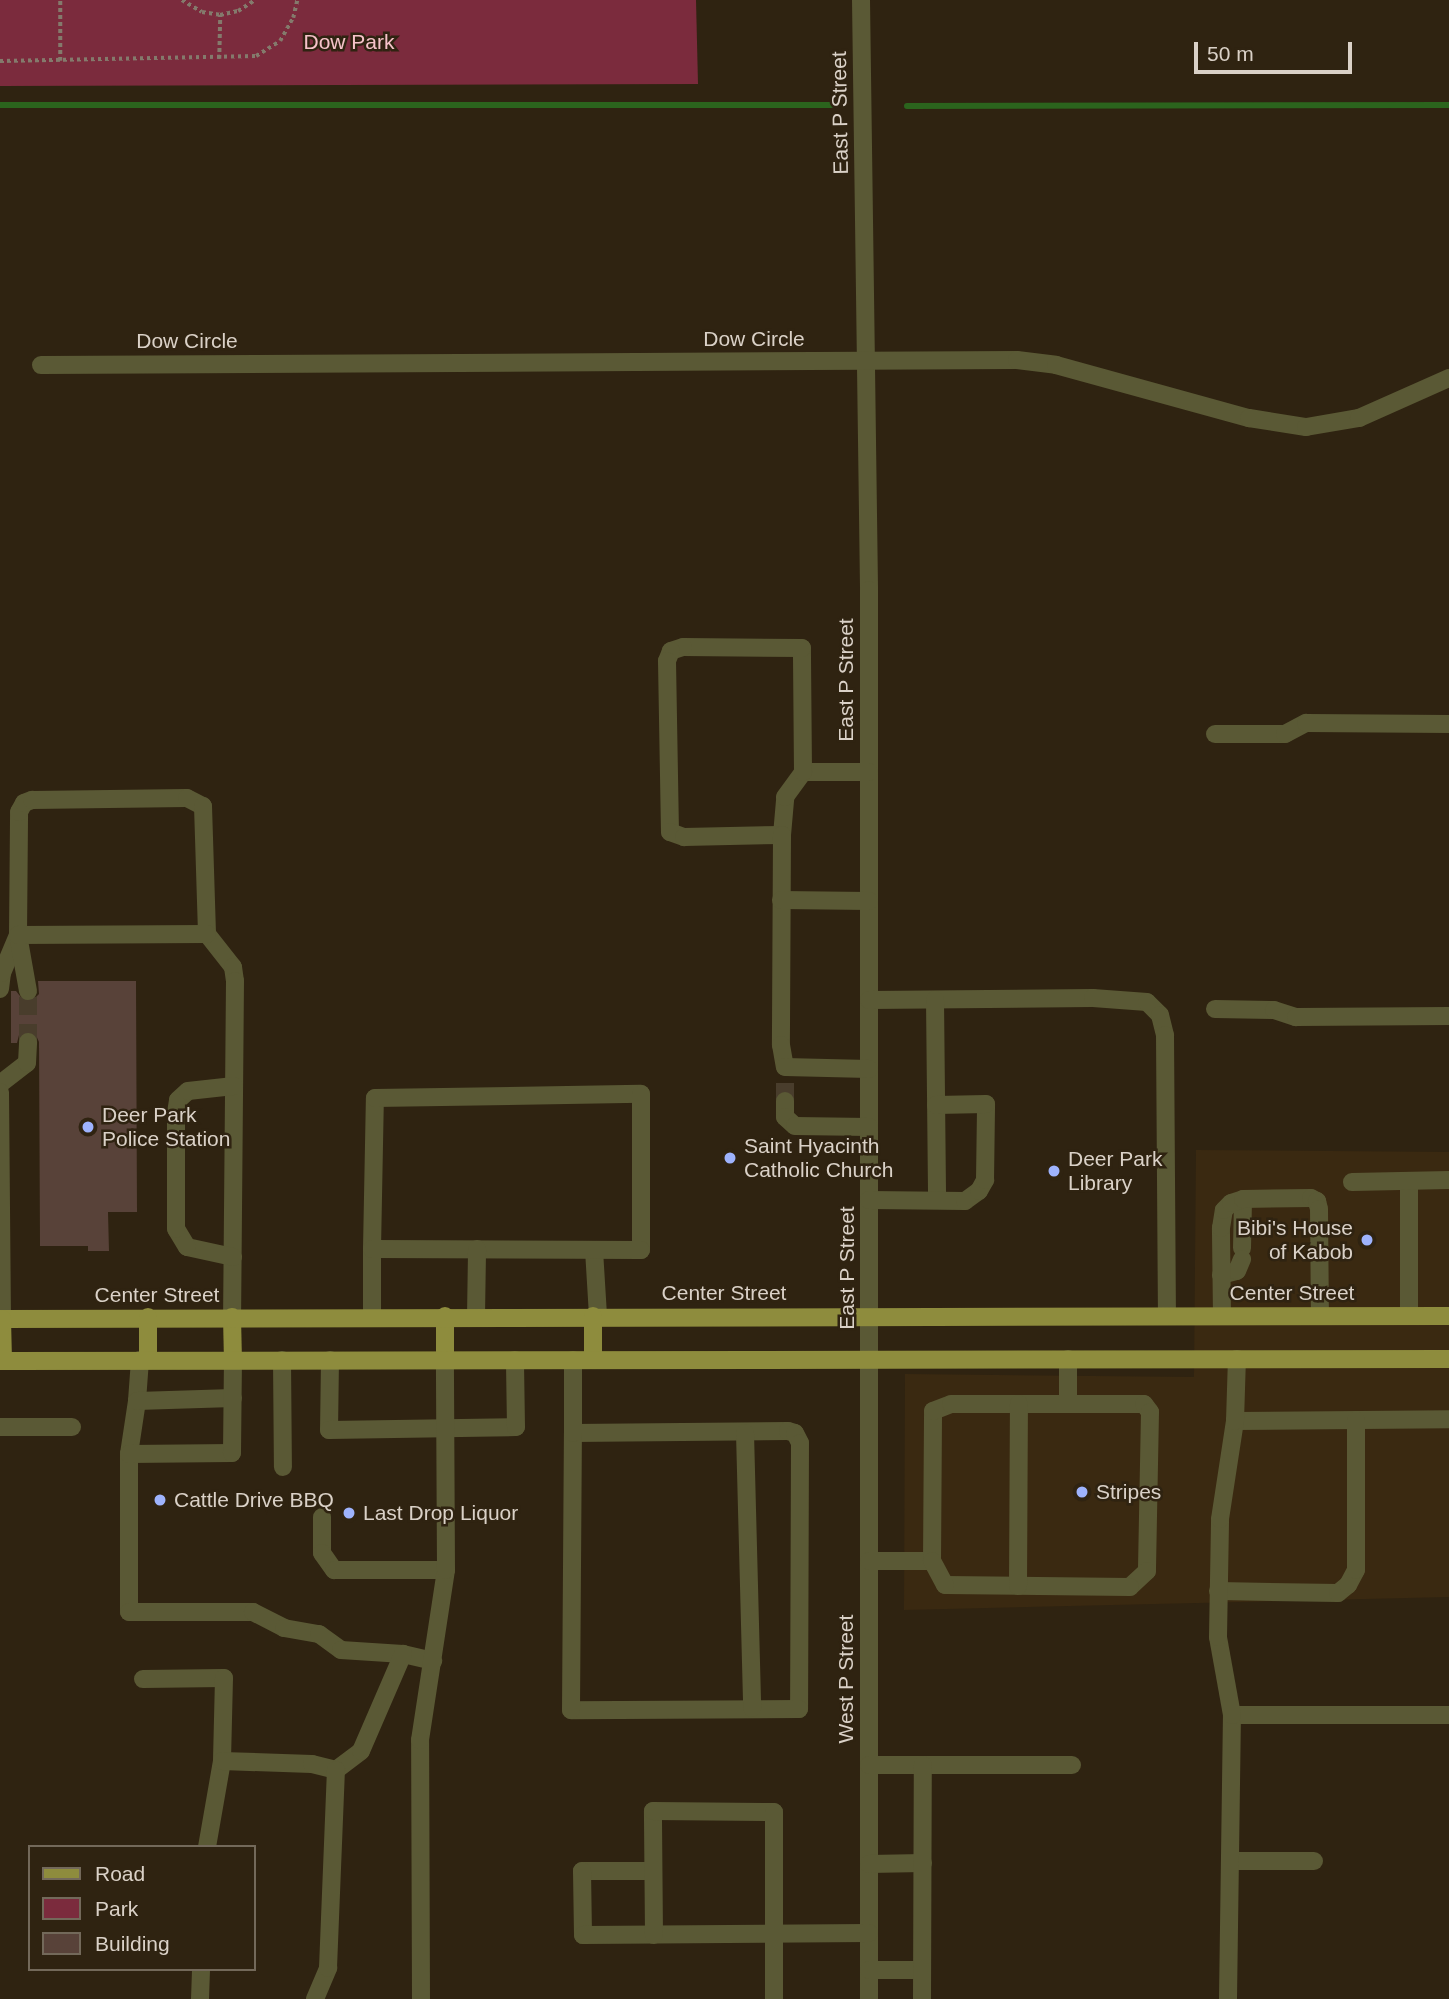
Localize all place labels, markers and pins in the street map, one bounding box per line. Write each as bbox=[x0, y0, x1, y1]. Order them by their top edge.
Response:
place label: Deer Park Police Station bbox=[102, 1102, 230, 1152]
marker: Deer Park Police Station bbox=[80, 1119, 96, 1135]
place label: Saint Hyacinth Catholic Church bbox=[744, 1133, 893, 1183]
place label: Deer Park Library bbox=[1068, 1146, 1163, 1196]
marker: Saint Hyacinth Catholic Church bbox=[722, 1150, 738, 1166]
marker: Deer Park Library bbox=[1046, 1163, 1062, 1179]
place label: Bibi's House of Kabob bbox=[1237, 1215, 1353, 1265]
marker: Bibi's House of Kabob bbox=[1359, 1232, 1375, 1248]
place label: Stripes bbox=[1096, 1479, 1161, 1505]
marker: Stripes bbox=[1074, 1484, 1090, 1500]
place label: Cattle Drive BBQ bbox=[174, 1487, 334, 1513]
marker: Cattle Drive BBQ bbox=[152, 1492, 168, 1508]
place label: Last Drop Liquor bbox=[363, 1500, 518, 1526]
marker: Last Drop Liquor bbox=[341, 1505, 357, 1521]

